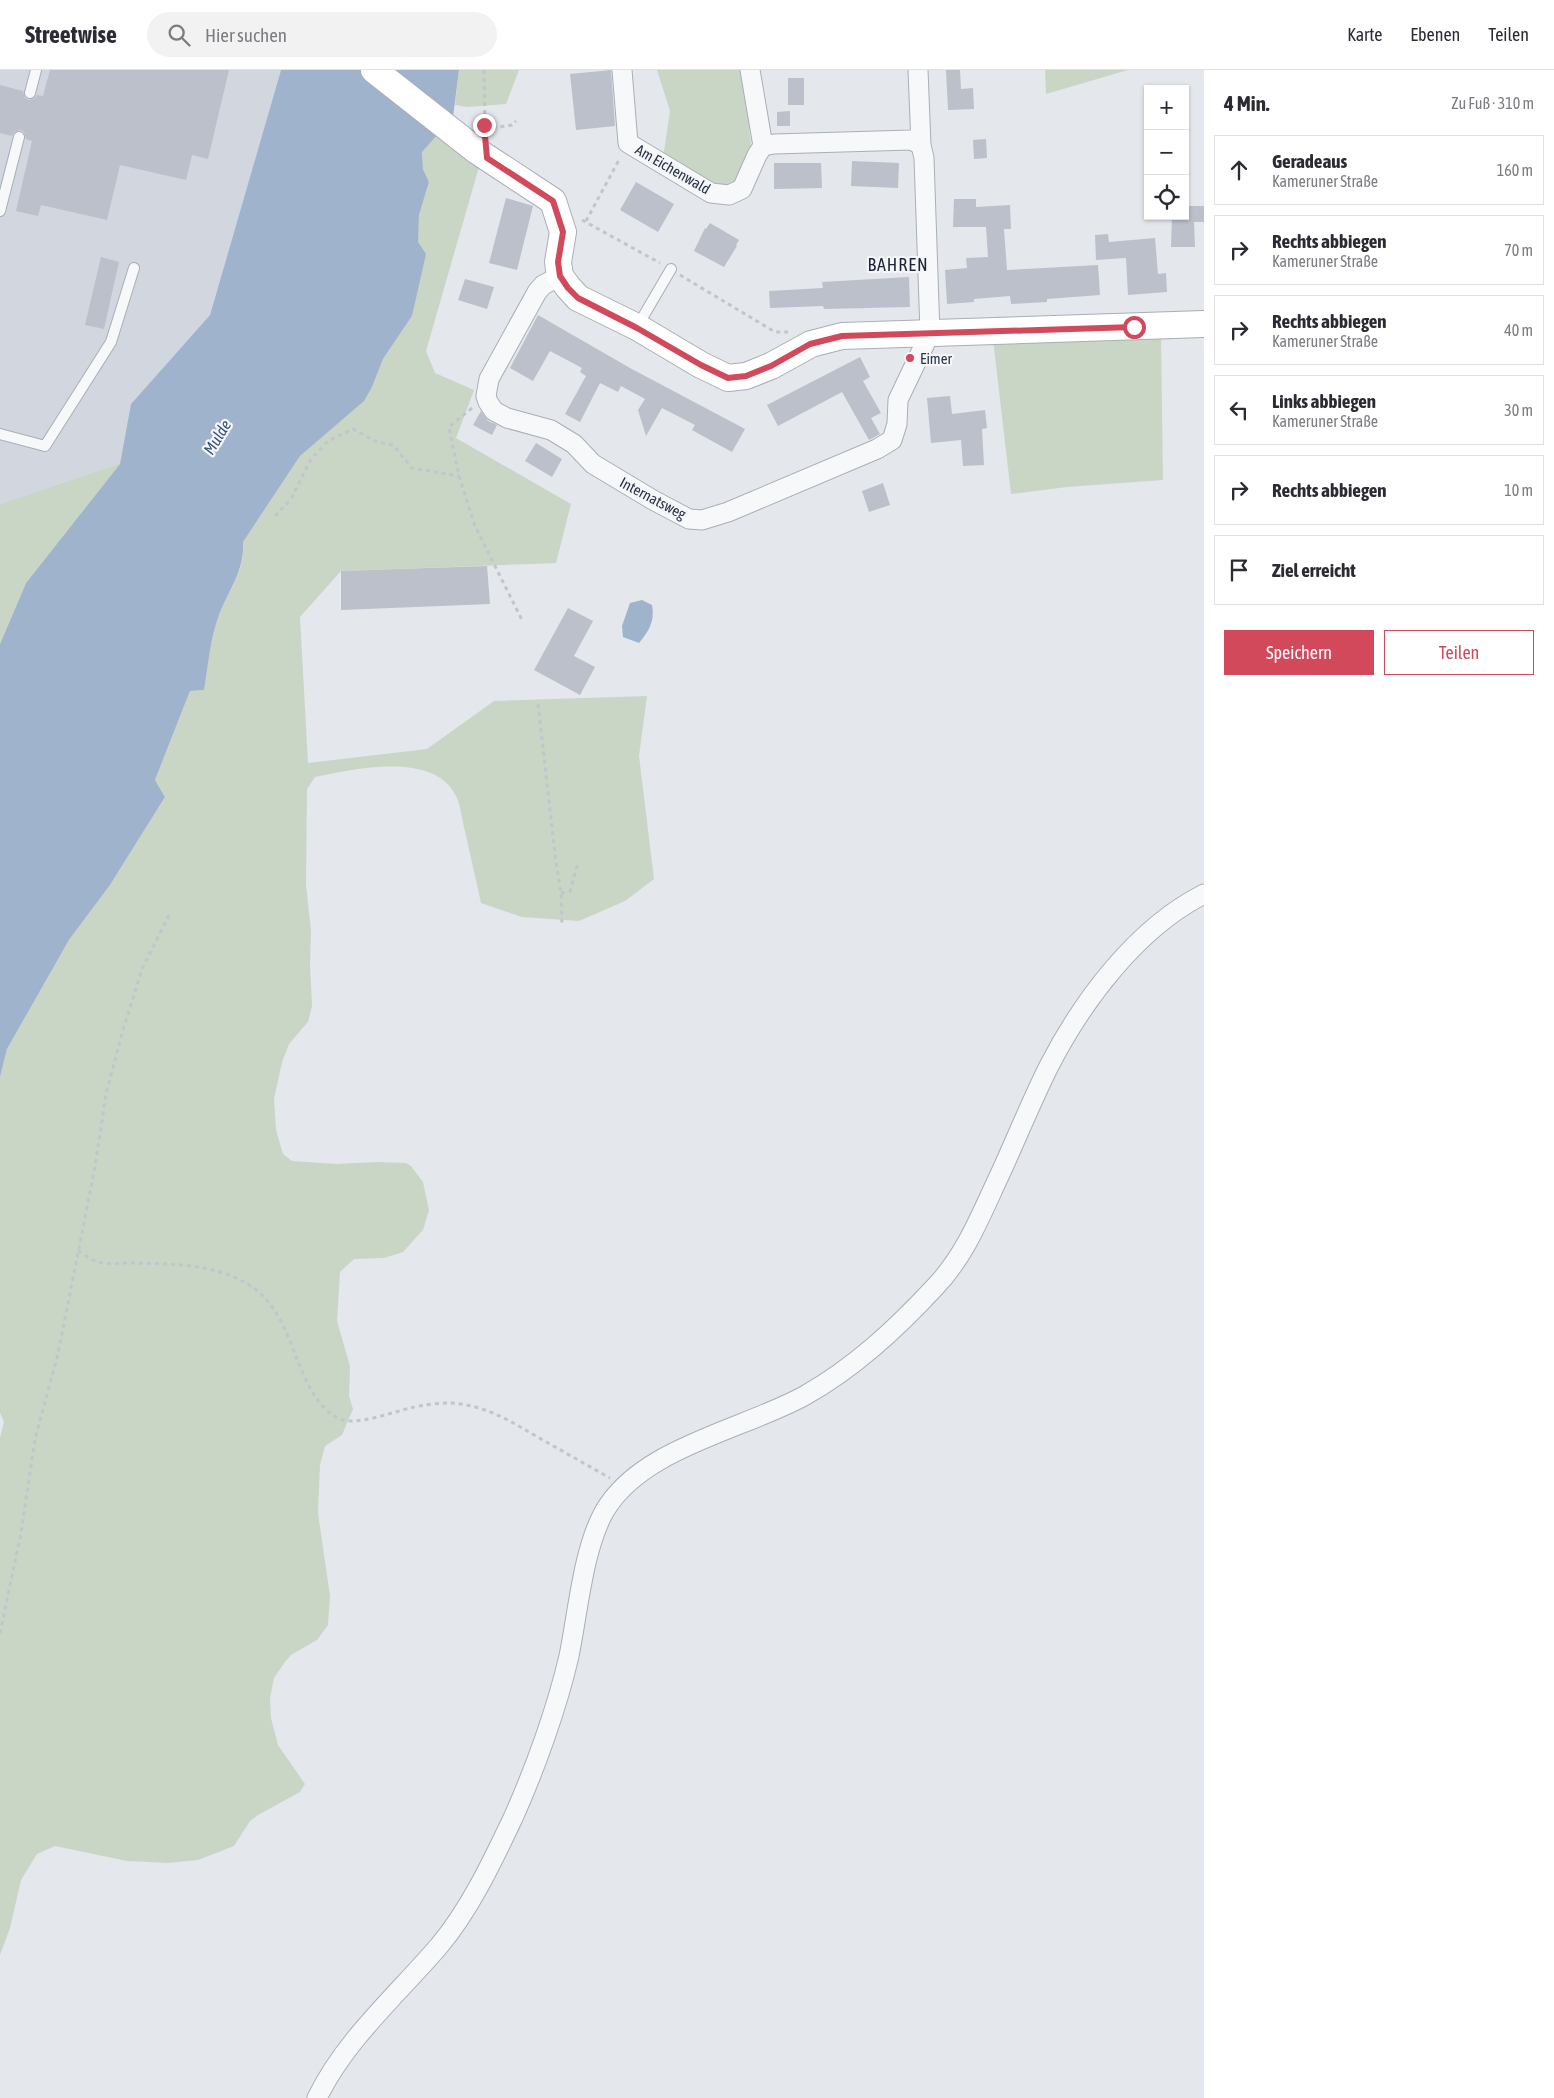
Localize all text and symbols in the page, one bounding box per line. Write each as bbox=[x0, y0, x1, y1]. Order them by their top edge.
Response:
search box bbox=[147, 12, 497, 57]
text: Streetwise bbox=[25, 21, 117, 48]
icon: search bbox=[165, 21, 193, 49]
text: Hier suchen bbox=[205, 24, 287, 46]
text: Karte bbox=[1347, 24, 1382, 45]
text: Ebenen bbox=[1410, 24, 1460, 45]
text: Teilen bbox=[1488, 24, 1529, 45]
map controls bbox=[1144, 85, 1189, 220]
button: + bbox=[1144, 85, 1189, 130]
text: 4 Min. bbox=[1224, 91, 1270, 115]
text: Zu Fuß · 310 m bbox=[1451, 94, 1534, 112]
route end bbox=[473, 114, 496, 137]
button: − bbox=[1144, 130, 1189, 175]
street label: Am Eichenwald bbox=[633, 141, 713, 197]
text: Geradeaus bbox=[1272, 150, 1347, 172]
icon: ahead bbox=[1225, 156, 1253, 184]
text: 160 m bbox=[1497, 161, 1533, 179]
text: Kameruner Straße bbox=[1272, 172, 1378, 190]
button: locate bbox=[1144, 175, 1189, 220]
text: Rechts abbiegen bbox=[1272, 230, 1387, 252]
icon: right bbox=[1225, 236, 1253, 264]
text: 70 m bbox=[1504, 241, 1533, 259]
text: Kameruner Straße bbox=[1272, 252, 1378, 270]
district label: BAHREN bbox=[867, 254, 929, 275]
text: Rechts abbiegen bbox=[1272, 310, 1387, 332]
route start bbox=[1123, 316, 1146, 339]
icon: right bbox=[1225, 316, 1253, 344]
text: 40 m bbox=[1504, 321, 1533, 339]
text: Kameruner Straße bbox=[1272, 332, 1378, 350]
place label: Eimer bbox=[920, 350, 952, 367]
marker: Eimer bbox=[904, 352, 916, 364]
text: Links abbiegen bbox=[1272, 390, 1376, 412]
icon: left bbox=[1225, 396, 1253, 424]
text: 30 m bbox=[1504, 401, 1533, 419]
text: Kameruner Straße bbox=[1272, 412, 1378, 430]
water label: Mulde bbox=[199, 416, 235, 458]
street label: Internatsweg bbox=[617, 473, 689, 523]
icon: right bbox=[1225, 476, 1253, 504]
text: Rechts abbiegen bbox=[1272, 479, 1387, 501]
text: 10 m bbox=[1504, 481, 1533, 499]
icon: arrive bbox=[1225, 556, 1253, 584]
text: Ziel erreicht bbox=[1272, 559, 1356, 581]
button: Speichern bbox=[1224, 630, 1374, 675]
button: Teilen bbox=[1384, 630, 1534, 675]

